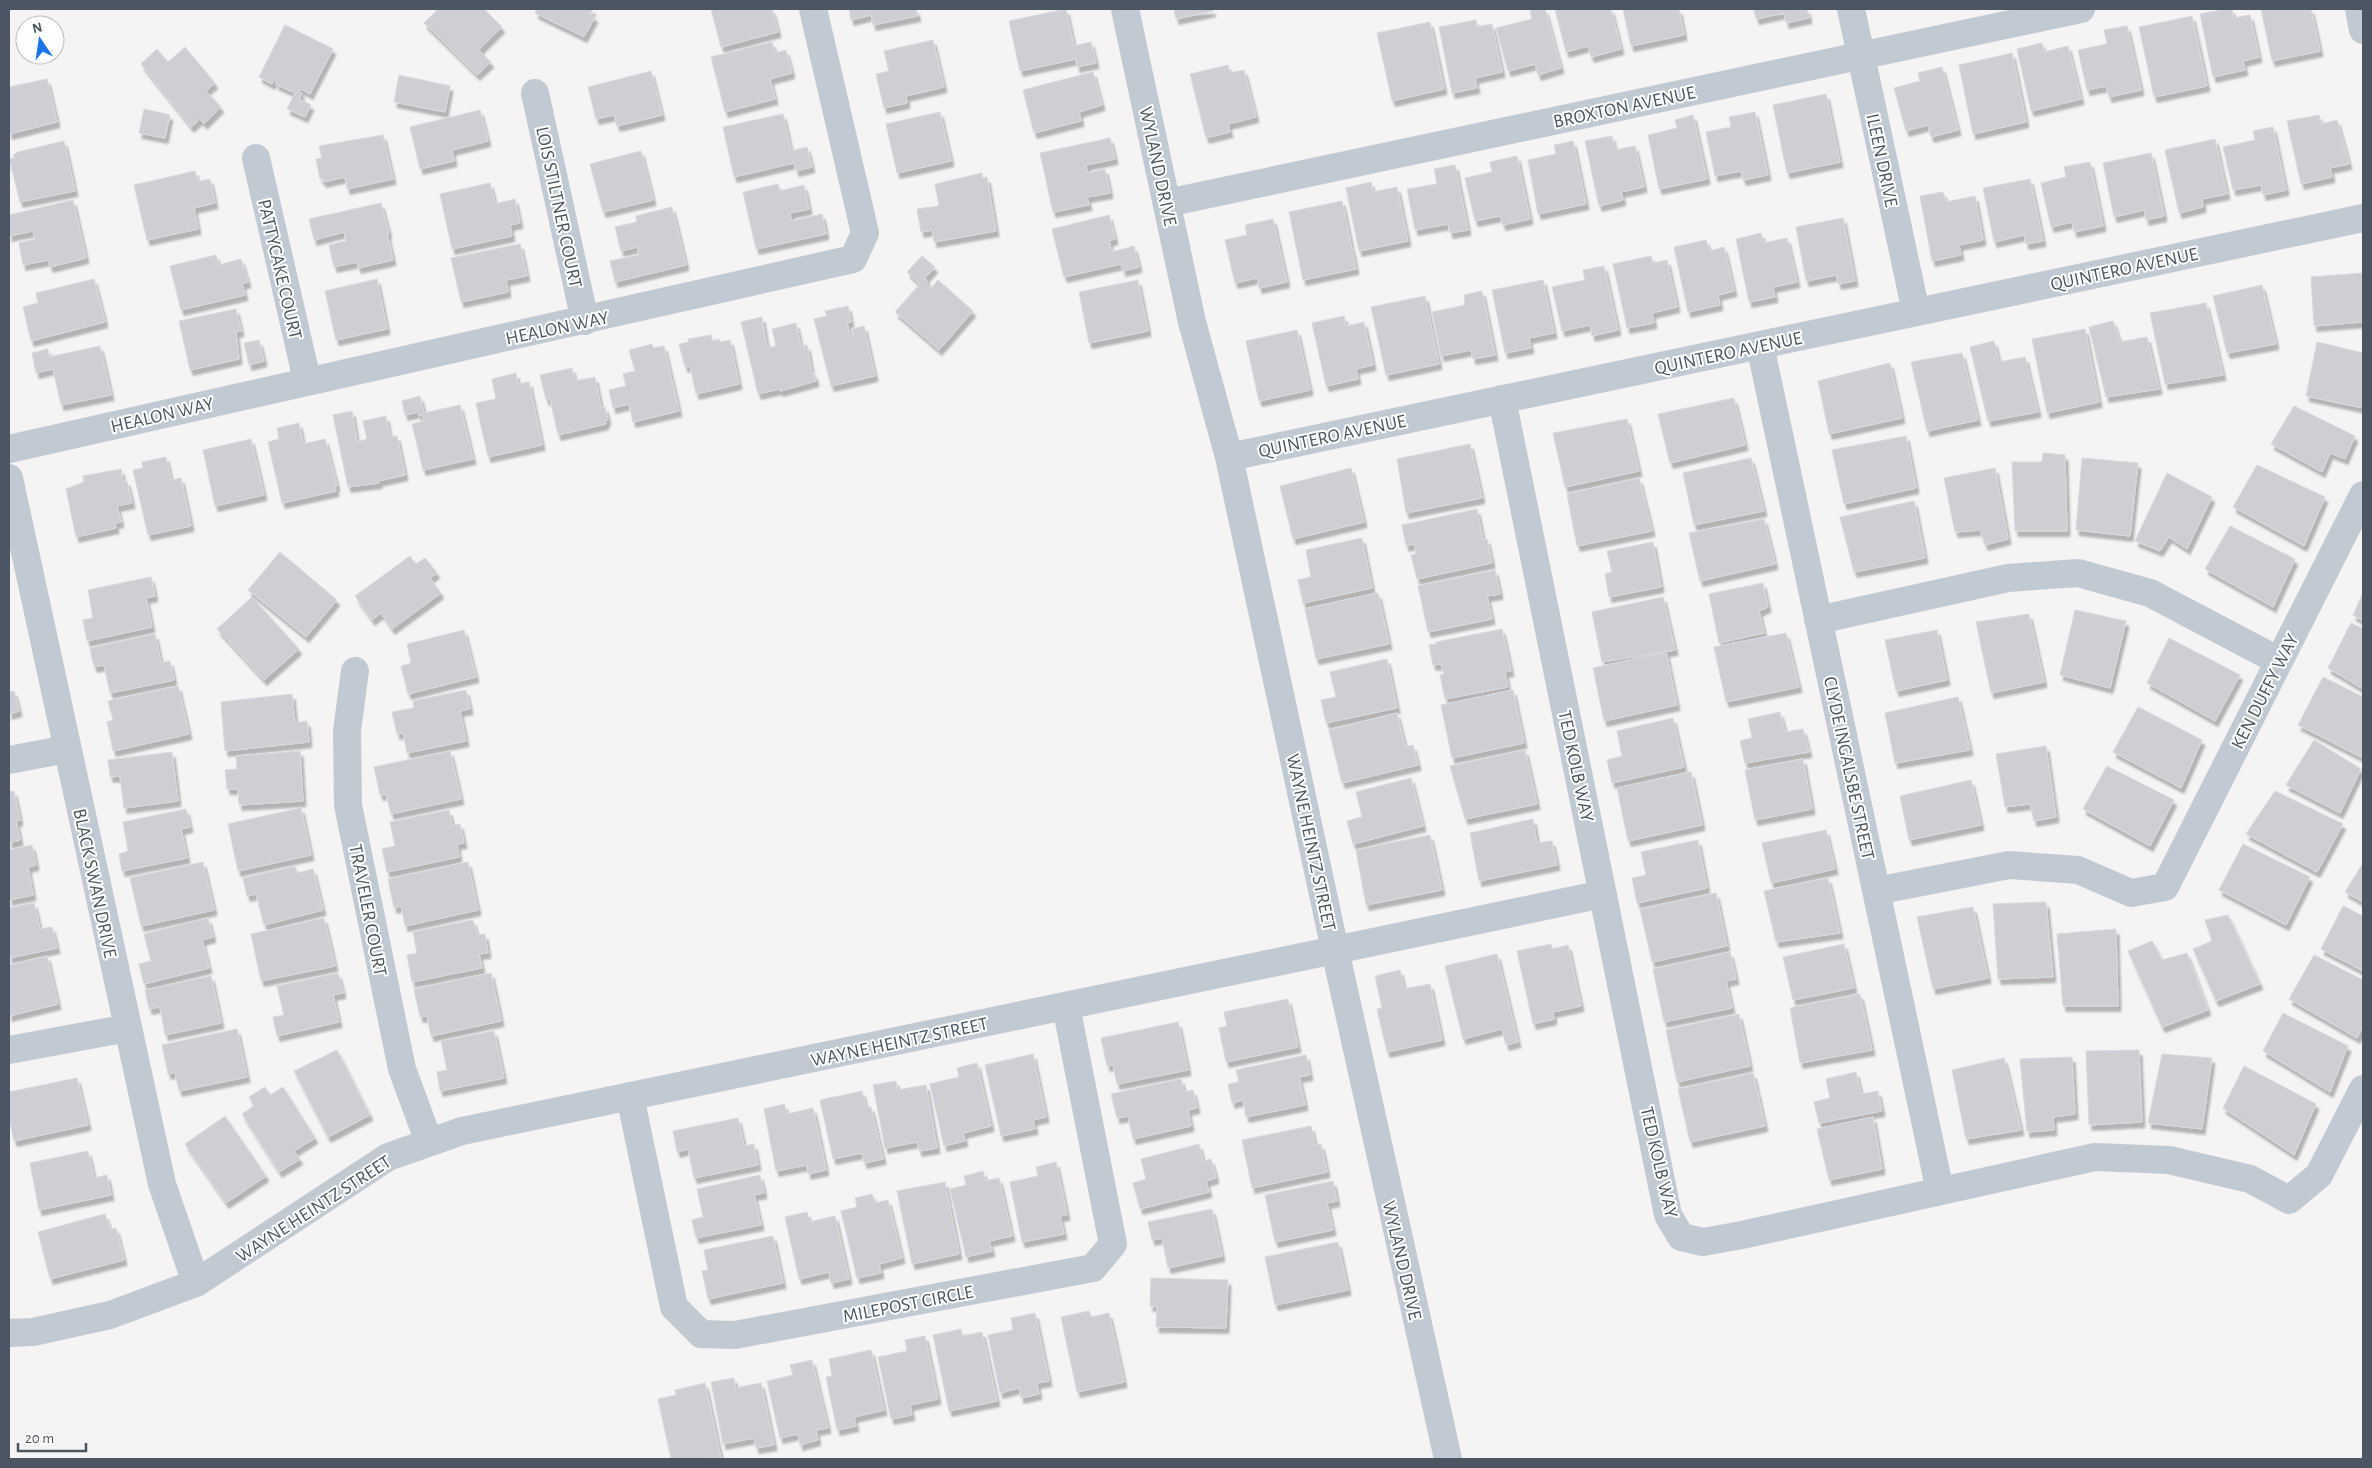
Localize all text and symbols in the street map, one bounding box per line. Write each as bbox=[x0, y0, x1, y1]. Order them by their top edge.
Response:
north arrow bbox=[15, 15, 65, 65]
text: N bbox=[31, 20, 44, 36]
street label: BROXTON AVENUE bbox=[1552, 83, 1697, 132]
street label: WYLAND DRIVE bbox=[1136, 105, 1179, 228]
street label: ILEEN DRIVE bbox=[1862, 112, 1901, 209]
street label: LOIS STILTNER COURT bbox=[532, 125, 585, 290]
street label: PATTYCAKE COURT bbox=[254, 197, 305, 341]
street label: QUINTERO AVENUE bbox=[2049, 245, 2200, 294]
street label: HEALON WAY bbox=[504, 308, 611, 349]
street label: QUINTERO AVENUE bbox=[1653, 329, 1804, 378]
street label: HEALON WAY bbox=[109, 394, 216, 437]
street label: QUINTERO AVENUE bbox=[1257, 412, 1408, 461]
street label: KEN DUFFY WAY bbox=[2228, 631, 2303, 752]
street label: CLYDE INGALSBE STREET bbox=[1820, 675, 1877, 862]
street label: TED KOLB WAY bbox=[1554, 709, 1597, 824]
street label: WAYNE HEINTZ STREET bbox=[1282, 752, 1339, 933]
street label: BLACK SWAN DRIVE bbox=[69, 807, 120, 960]
street label: TRAVELER COURT bbox=[345, 843, 390, 978]
street label: WAYNE HEINTZ STREET bbox=[809, 1014, 990, 1071]
street label: TED KOLB WAY bbox=[1636, 1105, 1681, 1220]
street label: WAYNE HEINTZ STREET bbox=[233, 1152, 395, 1266]
street label: WYLAND DRIVE bbox=[1379, 1199, 1424, 1322]
street label: MILEPOST CIRCLE bbox=[841, 1283, 975, 1326]
scale bar bbox=[18, 1420, 85, 1452]
text: 20 m bbox=[25, 1431, 54, 1446]

